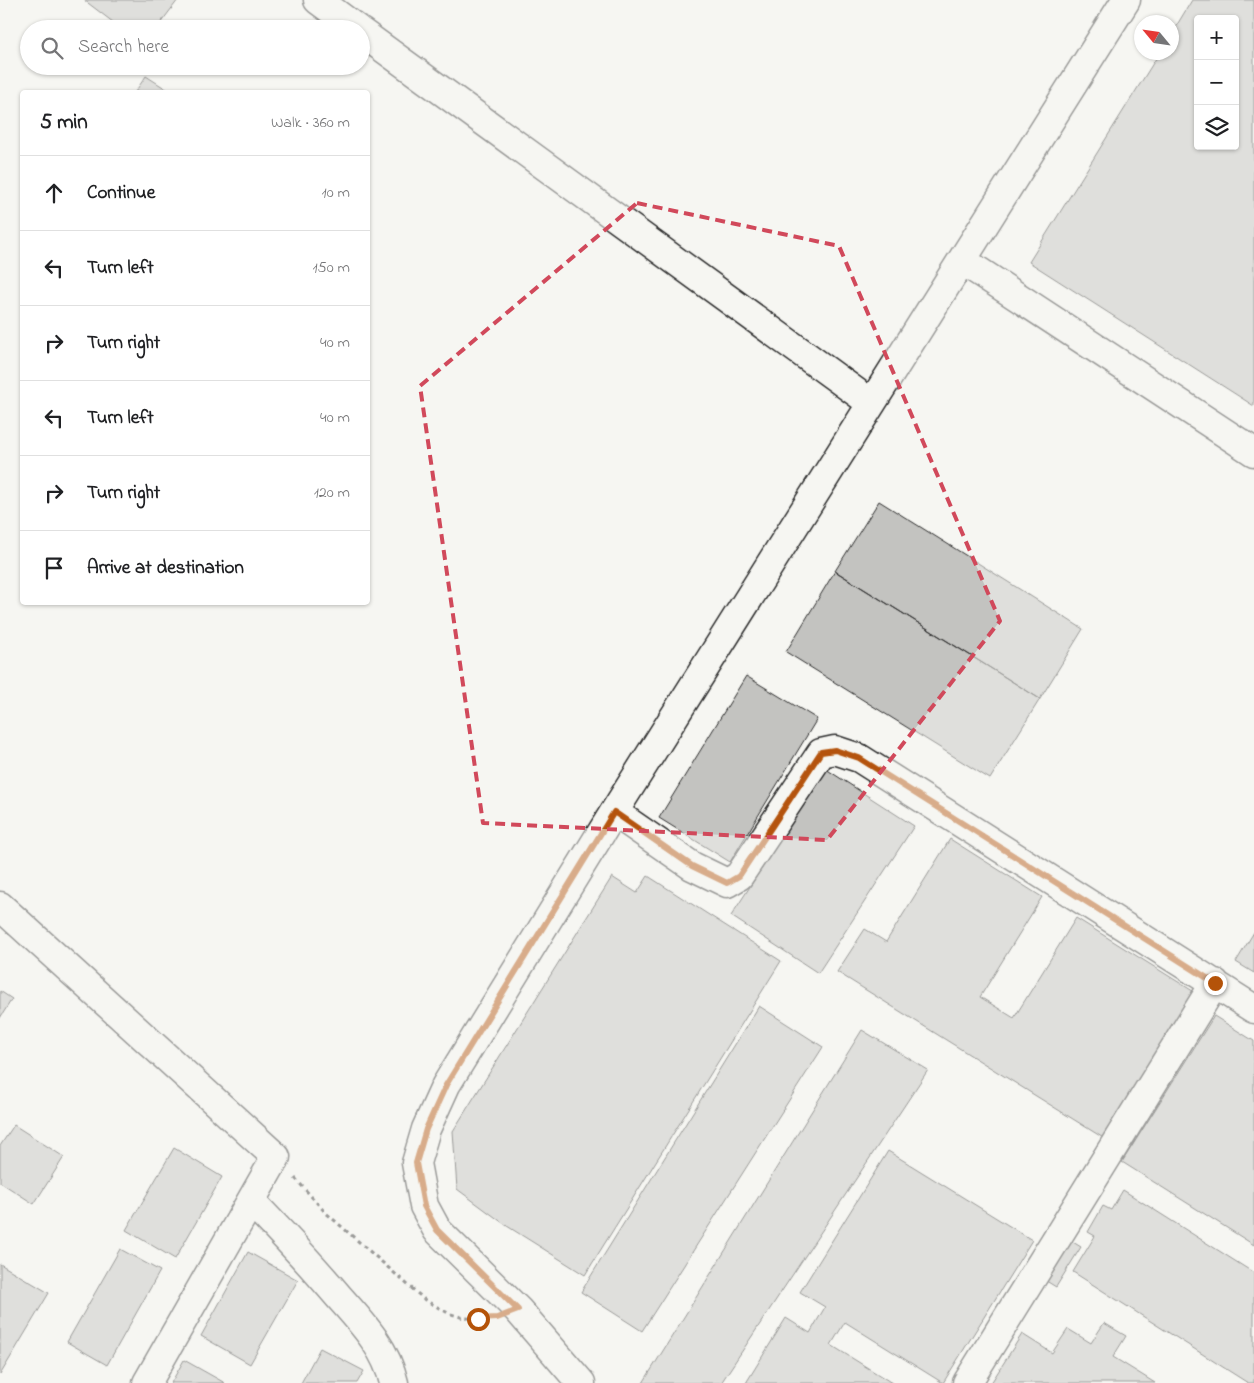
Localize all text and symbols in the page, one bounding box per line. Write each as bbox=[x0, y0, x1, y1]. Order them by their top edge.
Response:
north arrow bbox=[1134, 15, 1179, 60]
map controls bbox=[1194, 15, 1239, 150]
button: + bbox=[1194, 15, 1239, 60]
search box bbox=[20, 20, 370, 75]
icon: search bbox=[38, 34, 66, 62]
text: Search here bbox=[78, 34, 169, 61]
button: − bbox=[1194, 60, 1239, 105]
button: layers bbox=[1194, 105, 1239, 150]
text: 5 min bbox=[40, 108, 88, 138]
text: Walk · 360 m bbox=[271, 111, 350, 135]
icon: ahead bbox=[40, 179, 68, 207]
text: Continue bbox=[87, 180, 155, 207]
text: 10 m bbox=[322, 181, 350, 205]
icon: left bbox=[40, 254, 68, 282]
text: Turn left bbox=[87, 255, 154, 282]
text: 150 m bbox=[312, 256, 350, 280]
icon: right bbox=[40, 329, 68, 357]
text: Turn right bbox=[87, 330, 160, 357]
text: 40 m bbox=[320, 331, 350, 355]
icon: left bbox=[40, 404, 68, 432]
text: Turn left bbox=[87, 405, 154, 432]
text: 40 m bbox=[320, 406, 350, 430]
icon: right bbox=[40, 479, 68, 507]
text: Turn right bbox=[87, 480, 160, 507]
text: 120 m bbox=[314, 481, 350, 505]
icon: arrive bbox=[40, 554, 68, 582]
text: Arrive at destination bbox=[87, 555, 244, 582]
route end bbox=[1204, 972, 1227, 995]
route start bbox=[467, 1308, 490, 1331]

